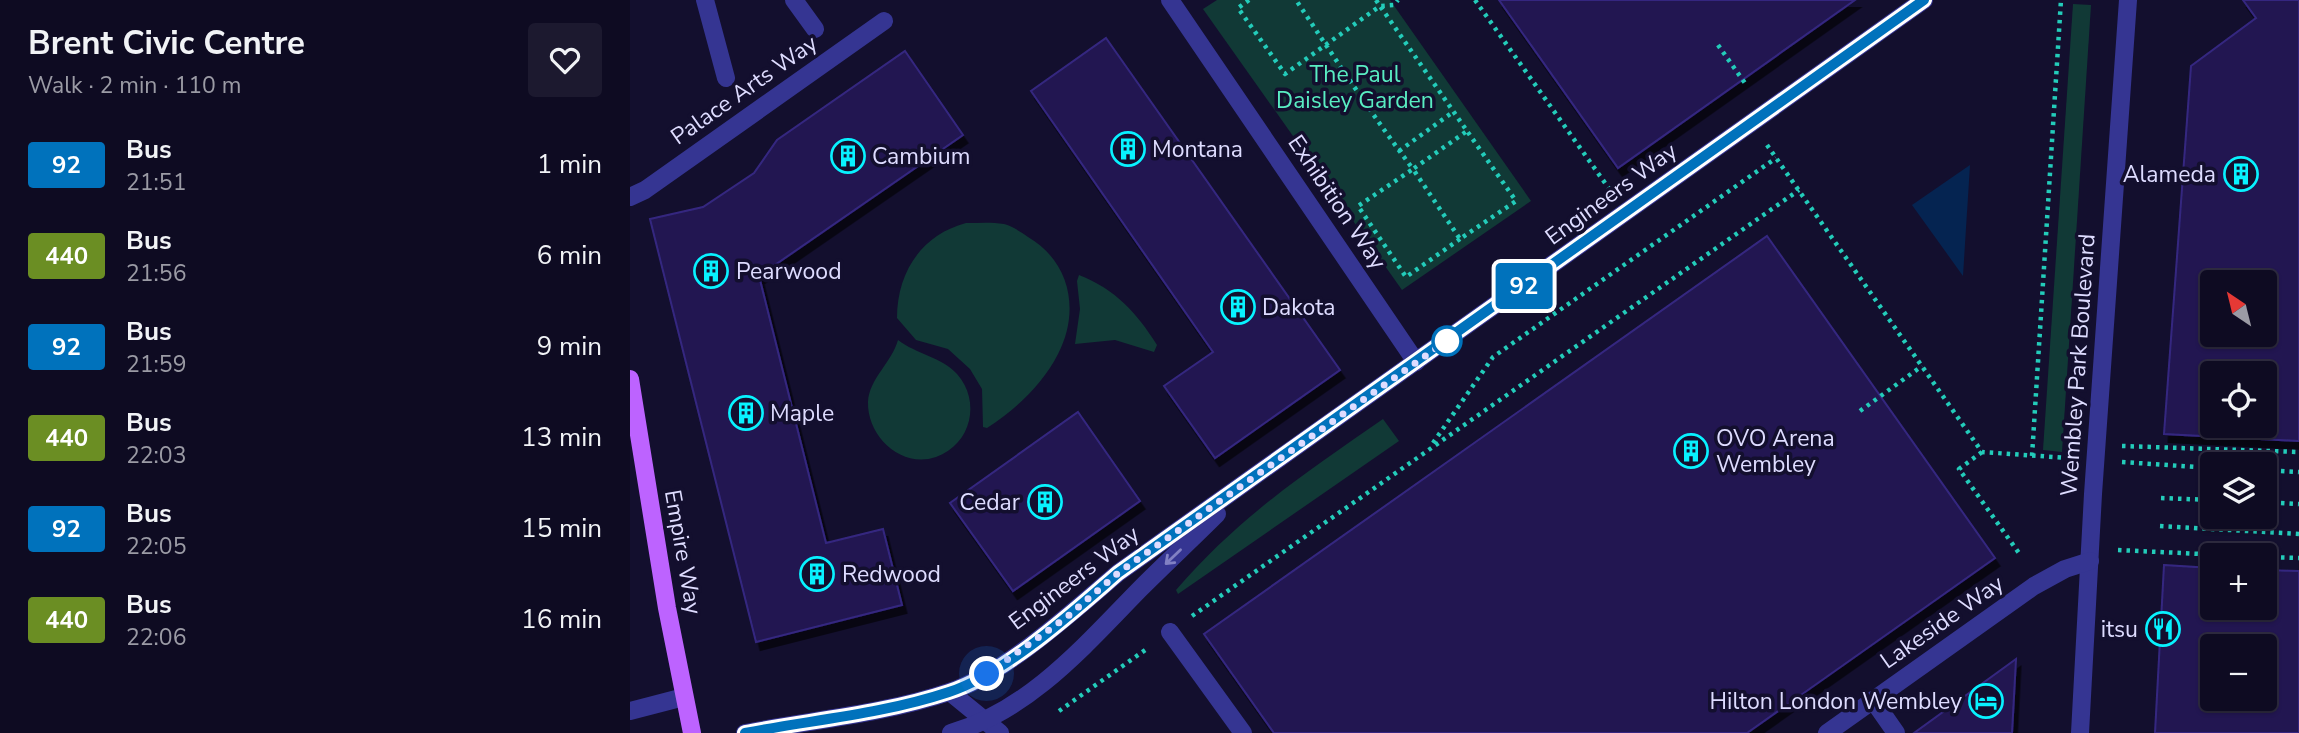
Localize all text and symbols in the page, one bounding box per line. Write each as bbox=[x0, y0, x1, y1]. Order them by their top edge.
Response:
text: Brent Civic Centre bbox=[28, 21, 305, 66]
button: heart bbox=[528, 23, 602, 97]
street label: Palace Arts Way bbox=[665, 28, 824, 152]
park label: The Paul Daisley Garden bbox=[1276, 59, 1434, 116]
text: Walk · 2 min · 110 m bbox=[28, 70, 241, 101]
street label: Exhibition Way bbox=[1281, 129, 1393, 275]
building icon: Montana bbox=[1109, 130, 1147, 168]
text: Bus bbox=[126, 132, 172, 167]
place label: Montana bbox=[1152, 134, 1243, 165]
street label: Engineers Way bbox=[1539, 136, 1683, 252]
building icon: Cambium bbox=[829, 137, 867, 175]
place label: Cambium bbox=[872, 141, 970, 172]
text: 1 min bbox=[537, 147, 602, 182]
text: 92 bbox=[52, 149, 81, 181]
building icon: Alameda bbox=[2222, 155, 2260, 193]
place label: Alameda bbox=[2123, 159, 2216, 190]
text: 21:51 bbox=[126, 167, 186, 198]
text: Bus bbox=[126, 223, 172, 258]
street label: Wembley Park Boulevard bbox=[2053, 233, 2103, 497]
text: 6 min bbox=[537, 238, 602, 273]
text: 440 bbox=[45, 240, 88, 272]
building icon: Pearwood bbox=[692, 252, 730, 290]
place label: Pearwood bbox=[736, 256, 842, 287]
text: 21:56 bbox=[126, 258, 186, 289]
line badge: 92 bbox=[1492, 263, 1556, 309]
text: 92 bbox=[1510, 270, 1538, 302]
north arrow bbox=[2200, 270, 2277, 346]
map controls bbox=[2200, 270, 2277, 711]
building icon: Dakota bbox=[1219, 288, 1257, 326]
place label: Dakota bbox=[1262, 292, 1335, 323]
text: Bus bbox=[126, 314, 172, 349]
unlabelled marker bbox=[1432, 326, 1462, 356]
text: 9 min bbox=[537, 329, 602, 364]
text: 92 bbox=[52, 331, 81, 363]
text: 21:59 bbox=[126, 349, 186, 380]
button: locate bbox=[2200, 361, 2277, 438]
building icon: Maple bbox=[727, 394, 765, 432]
place label: Maple bbox=[770, 398, 834, 429]
text: Bus bbox=[126, 405, 172, 440]
text: 13 min bbox=[521, 420, 602, 455]
text: 440 bbox=[45, 422, 88, 454]
place label: OVO Arena Wembley bbox=[1716, 423, 1835, 480]
building icon: OVO Arena Wembley bbox=[1672, 432, 1710, 470]
text: 22:03 bbox=[126, 440, 186, 471]
button: layers bbox=[2200, 452, 2277, 529]
building icon: Cedar bbox=[1026, 483, 1064, 521]
street label: Empire Way bbox=[657, 487, 709, 617]
place label: Cedar bbox=[959, 487, 1021, 518]
text: Bus bbox=[126, 496, 172, 531]
text: 15 min bbox=[521, 511, 602, 546]
text: 92 bbox=[52, 513, 81, 545]
street label: Engineers Way bbox=[1002, 519, 1146, 637]
text: 22:05 bbox=[126, 531, 186, 562]
button: + bbox=[2200, 543, 2277, 620]
one-way arrow bbox=[1165, 548, 1182, 565]
building icon: Redwood bbox=[798, 555, 836, 593]
place label: Redwood bbox=[842, 559, 941, 590]
street label: Lakeside Way bbox=[1874, 568, 2010, 676]
text: Bus bbox=[126, 587, 172, 622]
text: 16 min bbox=[521, 602, 602, 637]
text: 440 bbox=[45, 604, 88, 636]
restaurant icon: itsu bbox=[2144, 610, 2182, 648]
place label: itsu bbox=[2101, 614, 2138, 645]
text: 22:06 bbox=[126, 622, 186, 653]
button: − bbox=[2200, 634, 2277, 711]
your location bbox=[969, 656, 1004, 691]
hotel icon: Hilton London Wembley bbox=[1967, 682, 2005, 720]
place label: Hilton London Wembley bbox=[1710, 686, 1962, 717]

